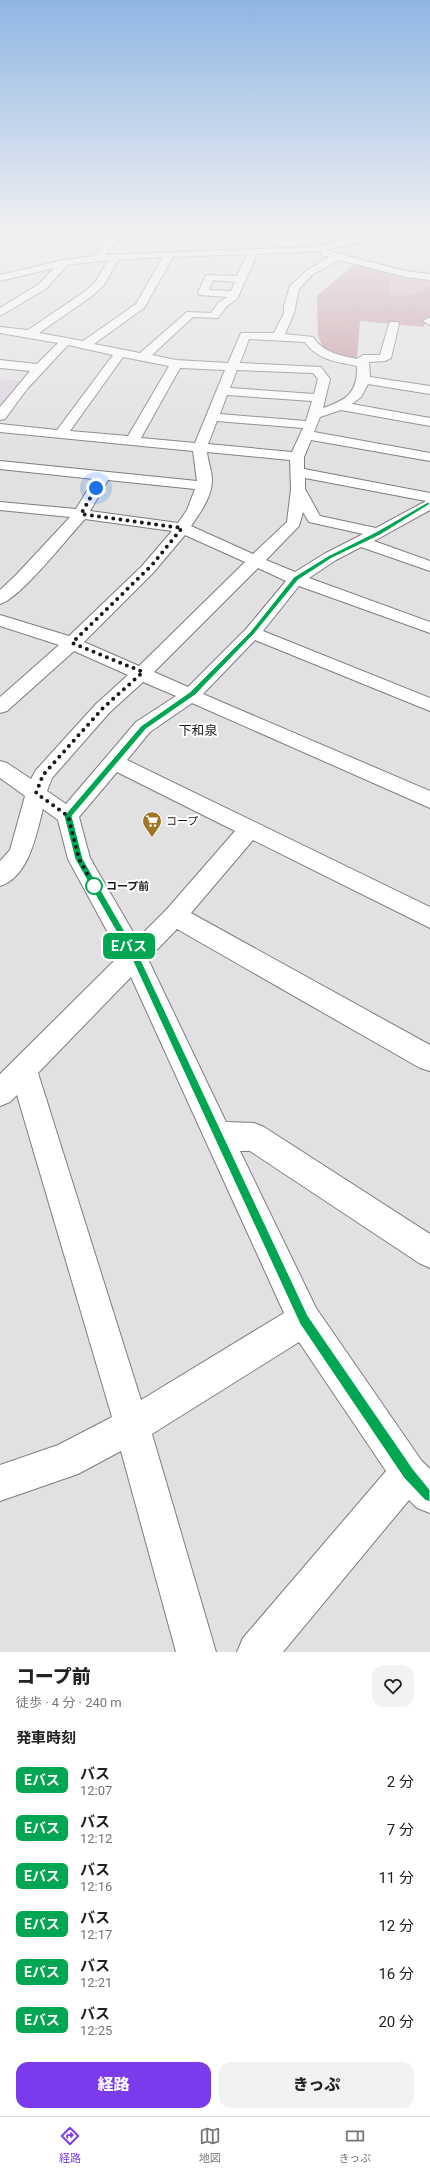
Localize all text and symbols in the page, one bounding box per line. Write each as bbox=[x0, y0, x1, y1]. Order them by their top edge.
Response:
your location bbox=[86, 478, 106, 498]
district label: 下和泉 bbox=[178, 723, 218, 738]
supermarket icon: コープ bbox=[141, 810, 163, 838]
place label: コープ bbox=[166, 815, 198, 828]
marker: コープ前 bbox=[85, 877, 103, 895]
place label: コープ前 bbox=[106, 880, 149, 893]
line badge: Eバス bbox=[106, 933, 152, 959]
text: Eバス bbox=[111, 938, 147, 954]
text: コープ前 bbox=[16, 1665, 91, 1688]
button: heart bbox=[372, 1665, 414, 1707]
text: 徒歩 · 4 分 · 240 m bbox=[16, 1695, 122, 1710]
text: 発車時刻 bbox=[16, 1729, 76, 1747]
text: バス bbox=[80, 1765, 110, 1783]
text: Eバス bbox=[24, 1772, 60, 1788]
text: 2 分 bbox=[387, 1773, 414, 1791]
text: 12:07 bbox=[80, 1783, 112, 1798]
text: バス bbox=[80, 1813, 110, 1831]
text: Eバス bbox=[24, 1820, 60, 1836]
text: 7 分 bbox=[387, 1821, 414, 1839]
text: 12:12 bbox=[80, 1831, 112, 1846]
text: バス bbox=[80, 1861, 110, 1879]
text: Eバス bbox=[24, 1868, 60, 1884]
text: 11 分 bbox=[378, 1869, 414, 1887]
text: 12:16 bbox=[80, 1879, 112, 1894]
text: バス bbox=[80, 1909, 110, 1927]
text: Eバス bbox=[24, 1916, 60, 1932]
text: 12 分 bbox=[378, 1917, 414, 1935]
text: 12:17 bbox=[80, 1927, 112, 1942]
text: バス bbox=[80, 1957, 110, 1975]
text: Eバス bbox=[24, 1964, 60, 1980]
text: 16 分 bbox=[378, 1965, 414, 1983]
text: 12:21 bbox=[80, 1975, 112, 1990]
text: バス bbox=[80, 2005, 110, 2023]
text: Eバス bbox=[24, 2012, 60, 2028]
text: 20 分 bbox=[378, 2013, 414, 2031]
text: 12:25 bbox=[80, 2023, 112, 2038]
button: 経路 bbox=[16, 2062, 211, 2108]
button: きっぷ bbox=[219, 2062, 414, 2108]
tab: 経路 bbox=[59, 2125, 81, 2165]
tab: 地図 bbox=[199, 2125, 221, 2165]
tab: きっぷ bbox=[339, 2125, 371, 2165]

